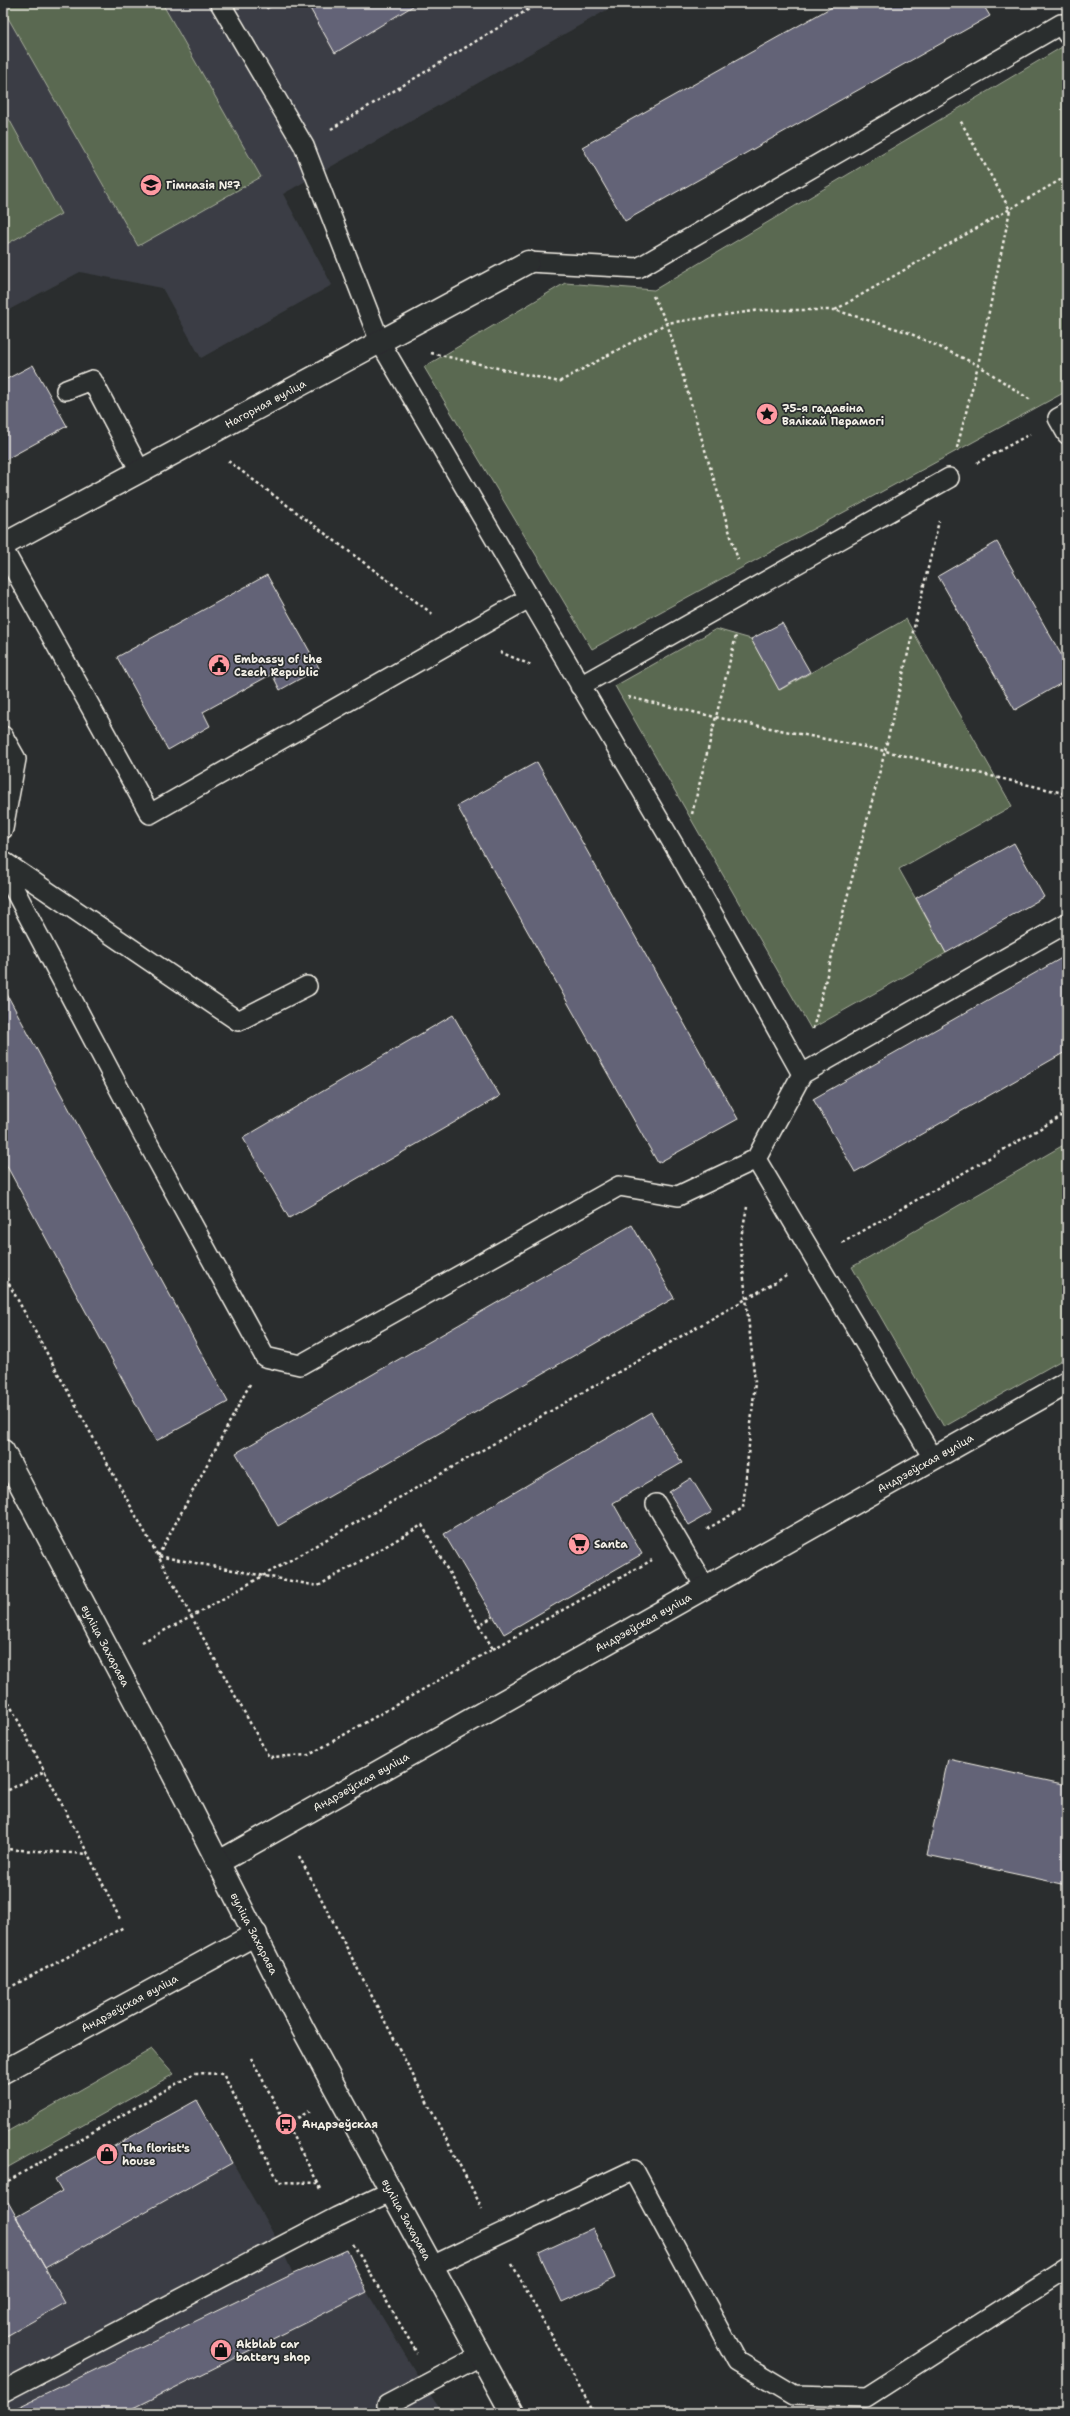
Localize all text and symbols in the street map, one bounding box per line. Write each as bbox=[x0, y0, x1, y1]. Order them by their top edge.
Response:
school or university icon: Гімназія №7 bbox=[138, 172, 164, 198]
place label: Гімназія №7 bbox=[166, 178, 241, 193]
street label: Нагорная вуліца bbox=[222, 376, 309, 432]
place icon: 75-я гадавіна Вялікай Перамогі bbox=[754, 401, 780, 427]
place label: 75-я гадавіна Вялікай Перамогі bbox=[782, 401, 884, 429]
public building icon: Embassy of the Czech Republic bbox=[206, 652, 232, 678]
place label: Embassy of the Czech Republic bbox=[234, 652, 323, 680]
street label: Андрэеўская вуліца bbox=[874, 1430, 976, 1496]
supermarket icon: Santa bbox=[566, 1531, 592, 1557]
place label: Santa bbox=[594, 1537, 628, 1552]
street label: Андрэеўская вуліца bbox=[592, 1589, 694, 1656]
street label: вуліца Захарава bbox=[78, 1602, 133, 1689]
street label: Андрэеўская вуліца bbox=[310, 1749, 412, 1815]
street label: вуліца Захарава bbox=[227, 1890, 282, 1977]
street label: Андрэеўская вуліца bbox=[78, 1970, 181, 2036]
bus stop icon: Андрэеўская bbox=[273, 2111, 299, 2137]
place label: Андрэеўская bbox=[302, 2117, 378, 2132]
shop icon: The florist's house bbox=[94, 2141, 120, 2167]
place label: The florist's house bbox=[122, 2141, 190, 2169]
street label: вуліца Захарава bbox=[378, 2176, 435, 2263]
shop icon: Akblab car battery shop bbox=[208, 2337, 234, 2363]
place label: Akblab car battery shop bbox=[236, 2337, 311, 2365]

